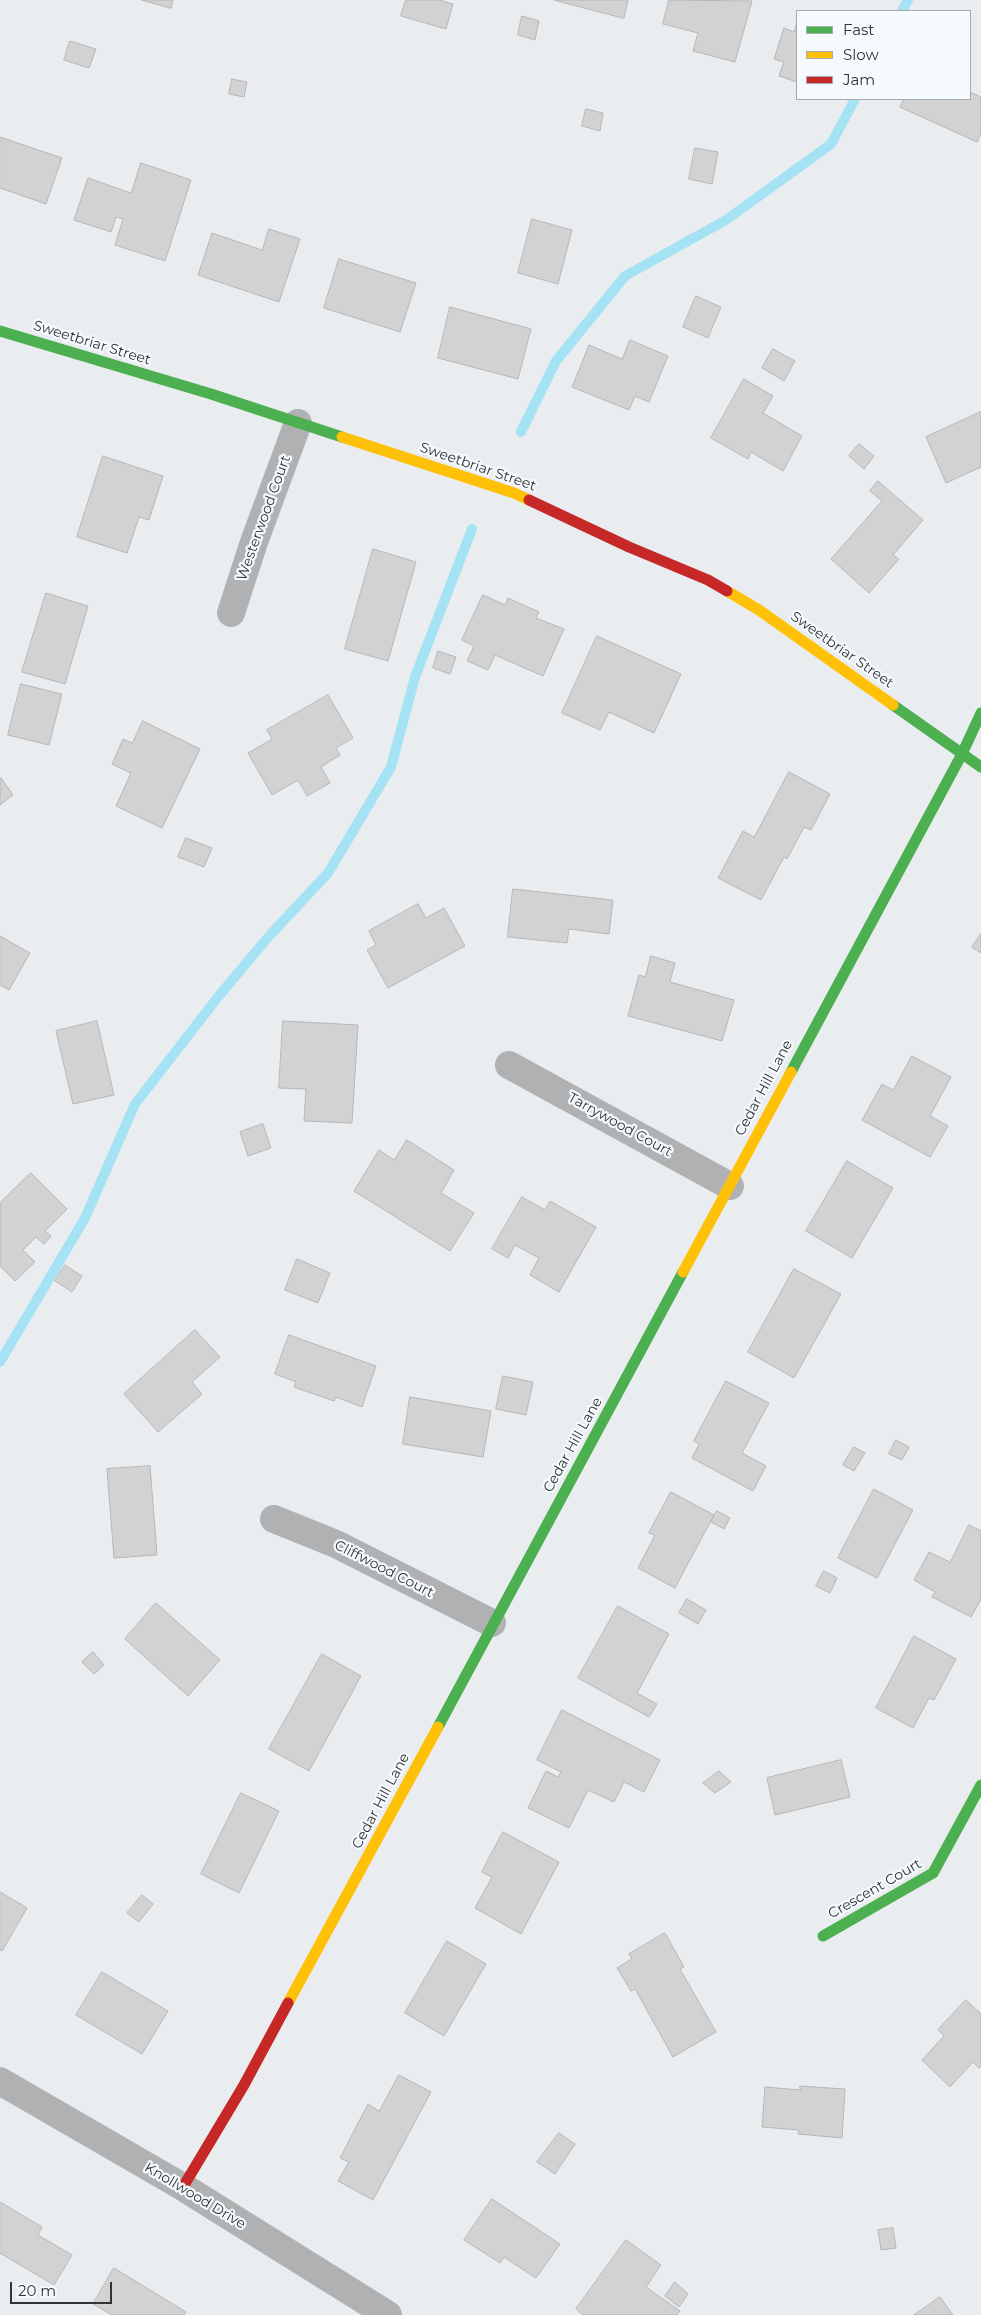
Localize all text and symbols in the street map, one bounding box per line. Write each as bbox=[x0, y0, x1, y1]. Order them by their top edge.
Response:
legend bbox=[796, 10, 971, 100]
text: Fast bbox=[843, 20, 874, 39]
text: Slow bbox=[843, 45, 879, 64]
text: Jam bbox=[843, 70, 875, 89]
street label: Sweetbriar Street bbox=[31, 317, 153, 369]
street label: Sweetbriar Street bbox=[418, 439, 538, 495]
street label: Westerwood Court bbox=[234, 453, 294, 583]
street label: Sweetbriar Street bbox=[787, 608, 897, 692]
street label: Cedar Hill Lane bbox=[732, 1037, 796, 1139]
street label: Tarrywood Court bbox=[565, 1089, 675, 1161]
street label: Cedar Hill Lane bbox=[540, 1395, 606, 1495]
street label: Cliffwood Court bbox=[332, 1537, 436, 1601]
street label: Cedar Hill Lane bbox=[349, 1750, 413, 1852]
street label: Crescent Court bbox=[825, 1855, 925, 1923]
street label: Knollwood Drive bbox=[141, 2159, 249, 2233]
scale bar bbox=[12, 2272, 115, 2304]
text: 20 m bbox=[18, 2281, 56, 2300]

